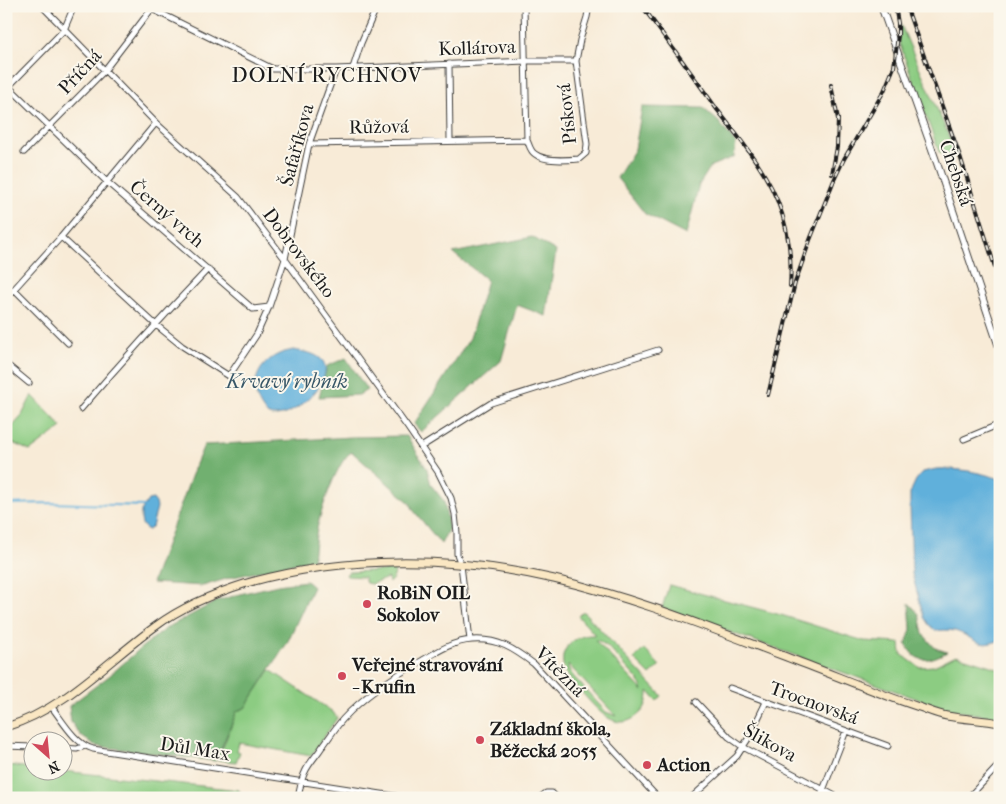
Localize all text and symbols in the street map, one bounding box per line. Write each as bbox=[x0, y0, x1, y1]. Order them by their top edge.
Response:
street label: Kollárova bbox=[438, 36, 516, 60]
street label: Příčná bbox=[54, 45, 106, 99]
district label: DOLNÍ RYCHNOV bbox=[232, 63, 423, 87]
street label: Písková bbox=[553, 82, 581, 145]
street label: Šafaříkova bbox=[275, 101, 319, 189]
street label: Růžová bbox=[349, 115, 409, 139]
street label: Chebská bbox=[934, 137, 978, 209]
street label: Černý vrch bbox=[125, 175, 210, 253]
street label: Dobrovského bbox=[258, 204, 340, 303]
water label: Krvavý rybník bbox=[224, 370, 348, 393]
place label: RoBiN OIL Sokolov bbox=[377, 582, 471, 626]
marker: RoBiN OIL Sokolov bbox=[361, 598, 373, 610]
street label: Vítězná bbox=[530, 642, 590, 702]
place label: Veřejné stravování - Krufin bbox=[351, 654, 504, 698]
marker: Veřejné stravování - Krufin bbox=[336, 670, 348, 682]
street label: Trocnovská bbox=[767, 677, 862, 729]
place label: Základní škola, Běžecká 2055 bbox=[490, 718, 611, 762]
street label: Šlikova bbox=[739, 719, 801, 767]
north arrow bbox=[22, 732, 72, 782]
street label: Důl Max bbox=[158, 733, 232, 765]
marker: Základní škola, Běžecká 2055 bbox=[474, 734, 486, 746]
place label: Action bbox=[656, 754, 711, 776]
text: N bbox=[45, 757, 62, 777]
marker: Action bbox=[641, 759, 653, 771]

